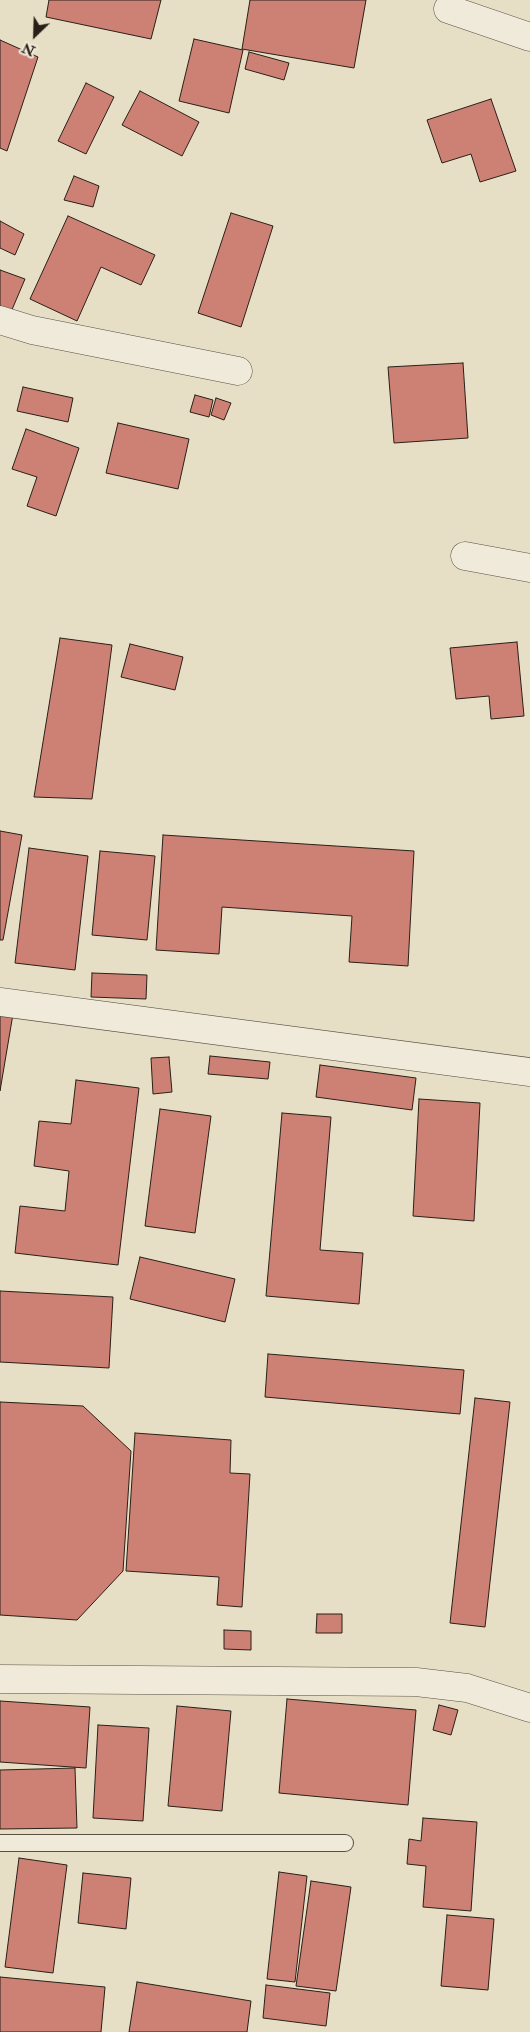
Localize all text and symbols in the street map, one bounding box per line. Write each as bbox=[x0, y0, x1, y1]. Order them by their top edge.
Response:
north arrow bbox=[10, 10, 60, 60]
text: N bbox=[20, 39, 38, 59]

